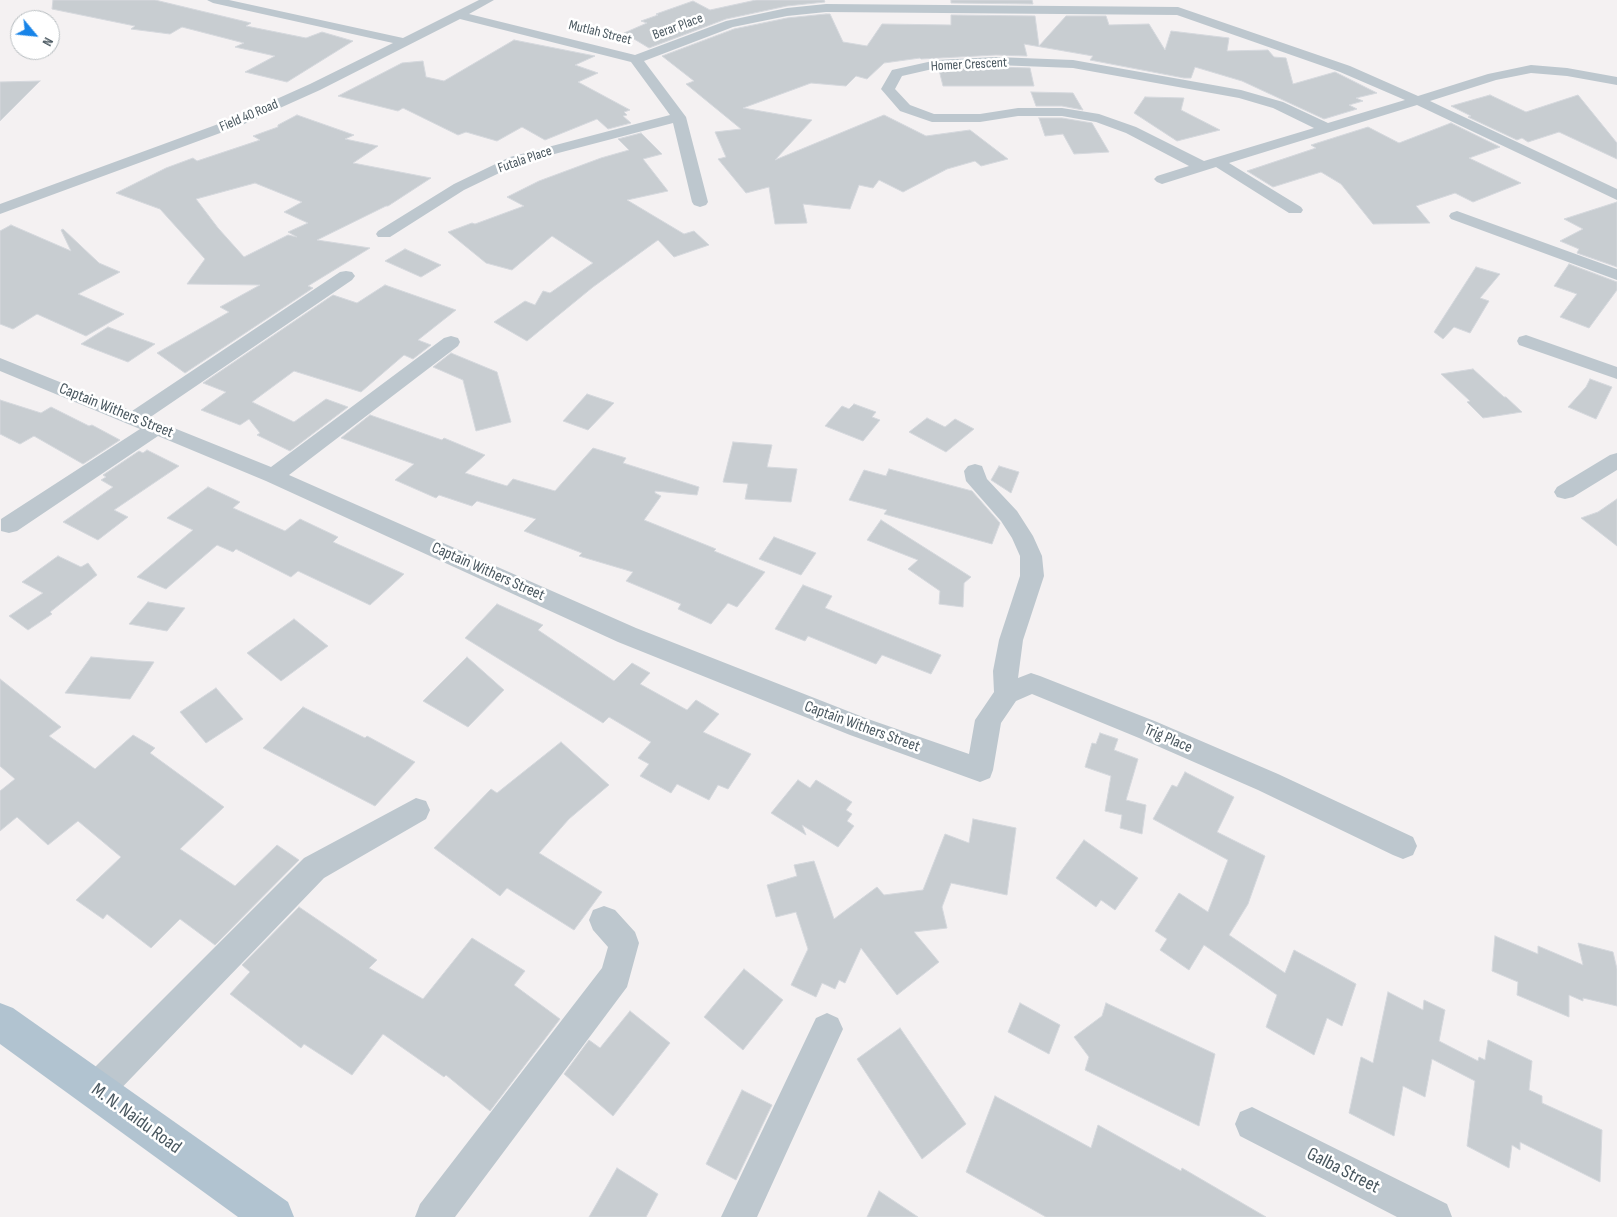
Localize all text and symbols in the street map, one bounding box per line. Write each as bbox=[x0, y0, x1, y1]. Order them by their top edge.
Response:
north arrow bbox=[10, 10, 60, 60]
street label: Berar Place bbox=[651, 10, 705, 44]
street label: Mutlah Street bbox=[567, 17, 633, 49]
text: N bbox=[39, 35, 57, 49]
street label: Homer Crescent bbox=[930, 55, 1008, 75]
street label: Field 40 Road bbox=[217, 96, 281, 136]
street label: Futala Place bbox=[496, 143, 554, 177]
street label: Captain Withers Street bbox=[56, 379, 176, 443]
street label: Captain Withers Street bbox=[429, 539, 547, 605]
street label: Captain Withers Street bbox=[802, 697, 922, 757]
street label: Trig Place bbox=[1141, 720, 1195, 758]
street label: M. N. Naidu Road bbox=[87, 1079, 185, 1159]
street label: Galba Street bbox=[1303, 1143, 1383, 1199]

